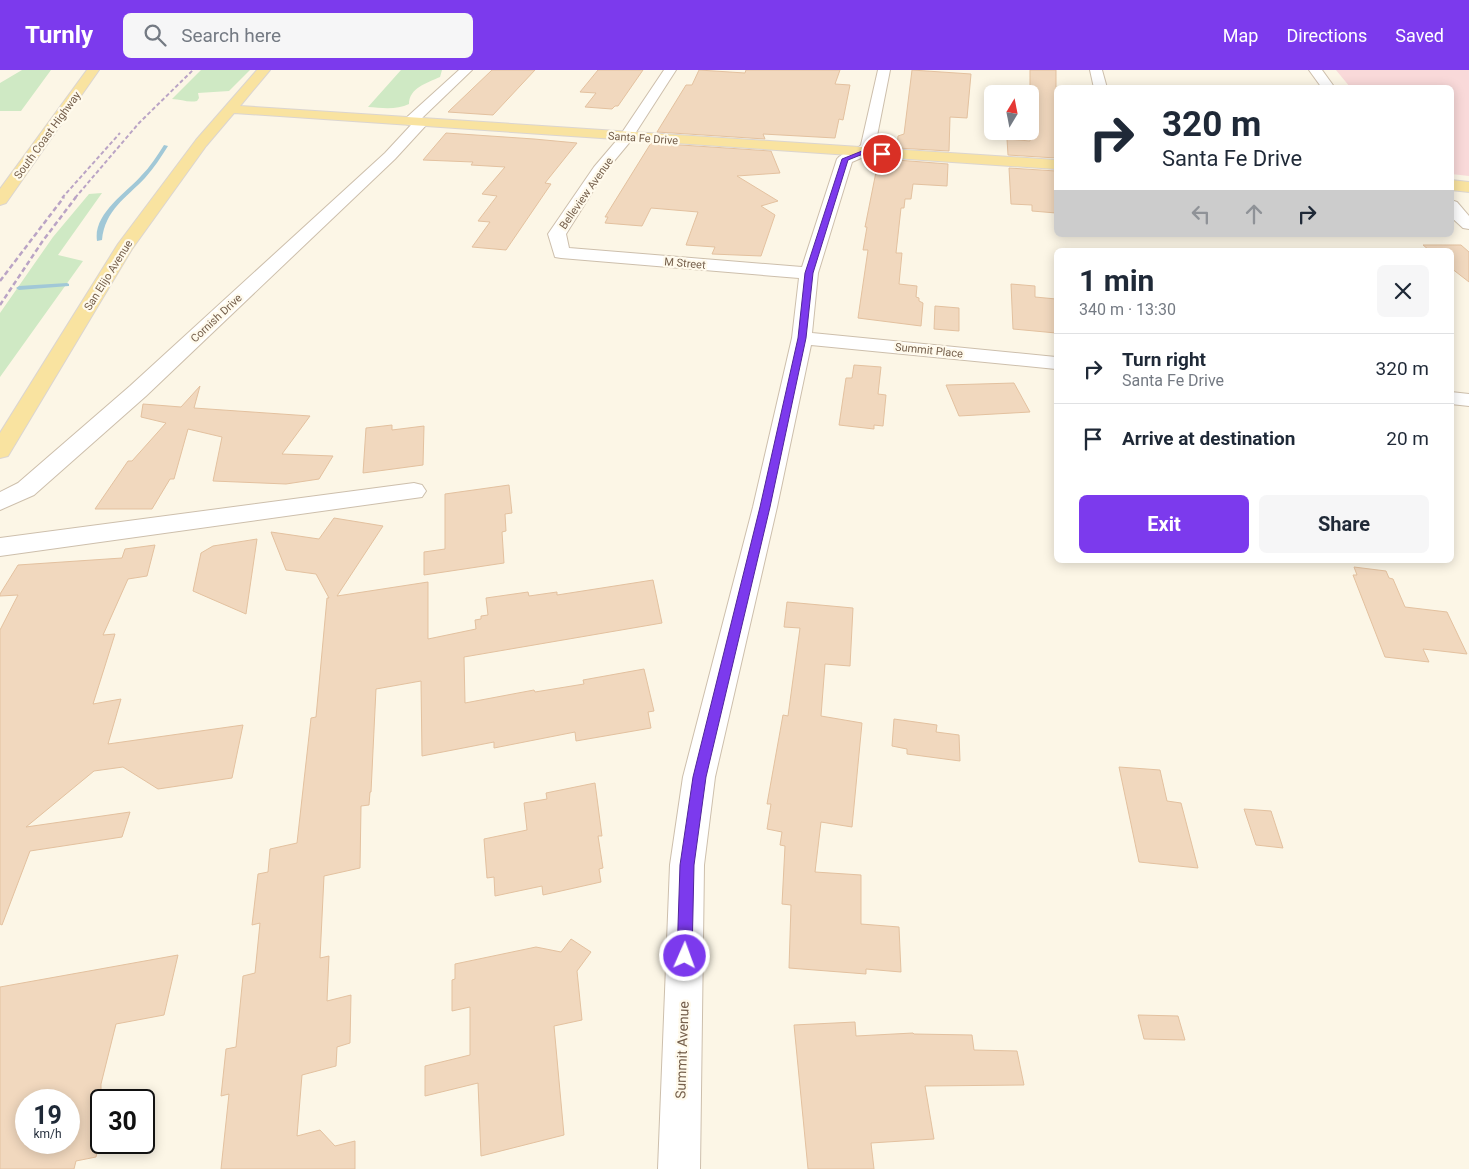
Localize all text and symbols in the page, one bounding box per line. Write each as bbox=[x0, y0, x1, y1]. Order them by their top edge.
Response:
search box bbox=[123, 13, 473, 58]
text: Turnly bbox=[25, 21, 93, 49]
icon: search bbox=[141, 21, 169, 49]
text: Search here bbox=[181, 24, 281, 47]
text: Map bbox=[1223, 25, 1258, 46]
text: Directions bbox=[1286, 25, 1367, 46]
text: Saved bbox=[1395, 25, 1444, 46]
north arrow bbox=[984, 85, 1039, 140]
map controls bbox=[984, 85, 1039, 140]
street label: South Coast Highway bbox=[11, 88, 84, 182]
text: 320 m bbox=[1162, 104, 1261, 145]
icon: right bbox=[1079, 105, 1144, 170]
street label: Santa Fe Drive bbox=[608, 130, 679, 147]
pin bbox=[861, 133, 903, 175]
icon: arrive bbox=[868, 140, 896, 168]
text: Santa Fe Drive bbox=[1162, 146, 1302, 171]
street label: Belleview Avenue bbox=[557, 155, 616, 232]
icon: left bbox=[1187, 200, 1215, 228]
icon: ahead bbox=[1240, 200, 1268, 228]
icon: right bbox=[1293, 200, 1321, 228]
street label: San Elijo Avenue bbox=[82, 238, 135, 313]
street label: M Street bbox=[664, 255, 707, 272]
text: 1 min bbox=[1079, 263, 1154, 298]
button: close bbox=[1377, 265, 1429, 317]
street label: Cornish Drive bbox=[188, 291, 245, 345]
text: 340 m · 13:30 bbox=[1079, 300, 1176, 319]
street label: Summit Place bbox=[894, 340, 964, 361]
text: Turn right bbox=[1122, 348, 1206, 371]
icon: right bbox=[1079, 355, 1107, 383]
text: 320 m bbox=[1376, 357, 1429, 380]
text: Santa Fe Drive bbox=[1122, 371, 1224, 390]
icon: arrive bbox=[1079, 425, 1107, 453]
text: Arrive at destination bbox=[1122, 427, 1295, 450]
text: 20 m bbox=[1386, 427, 1429, 450]
button: Exit bbox=[1079, 495, 1249, 553]
button: Share bbox=[1259, 495, 1429, 553]
position arrow bbox=[658, 929, 710, 981]
street label: Summit Avenue bbox=[672, 1001, 692, 1099]
speed limit sign: 30 bbox=[90, 1089, 155, 1154]
text: 19 bbox=[33, 1101, 62, 1130]
text: km/h bbox=[33, 1127, 62, 1141]

